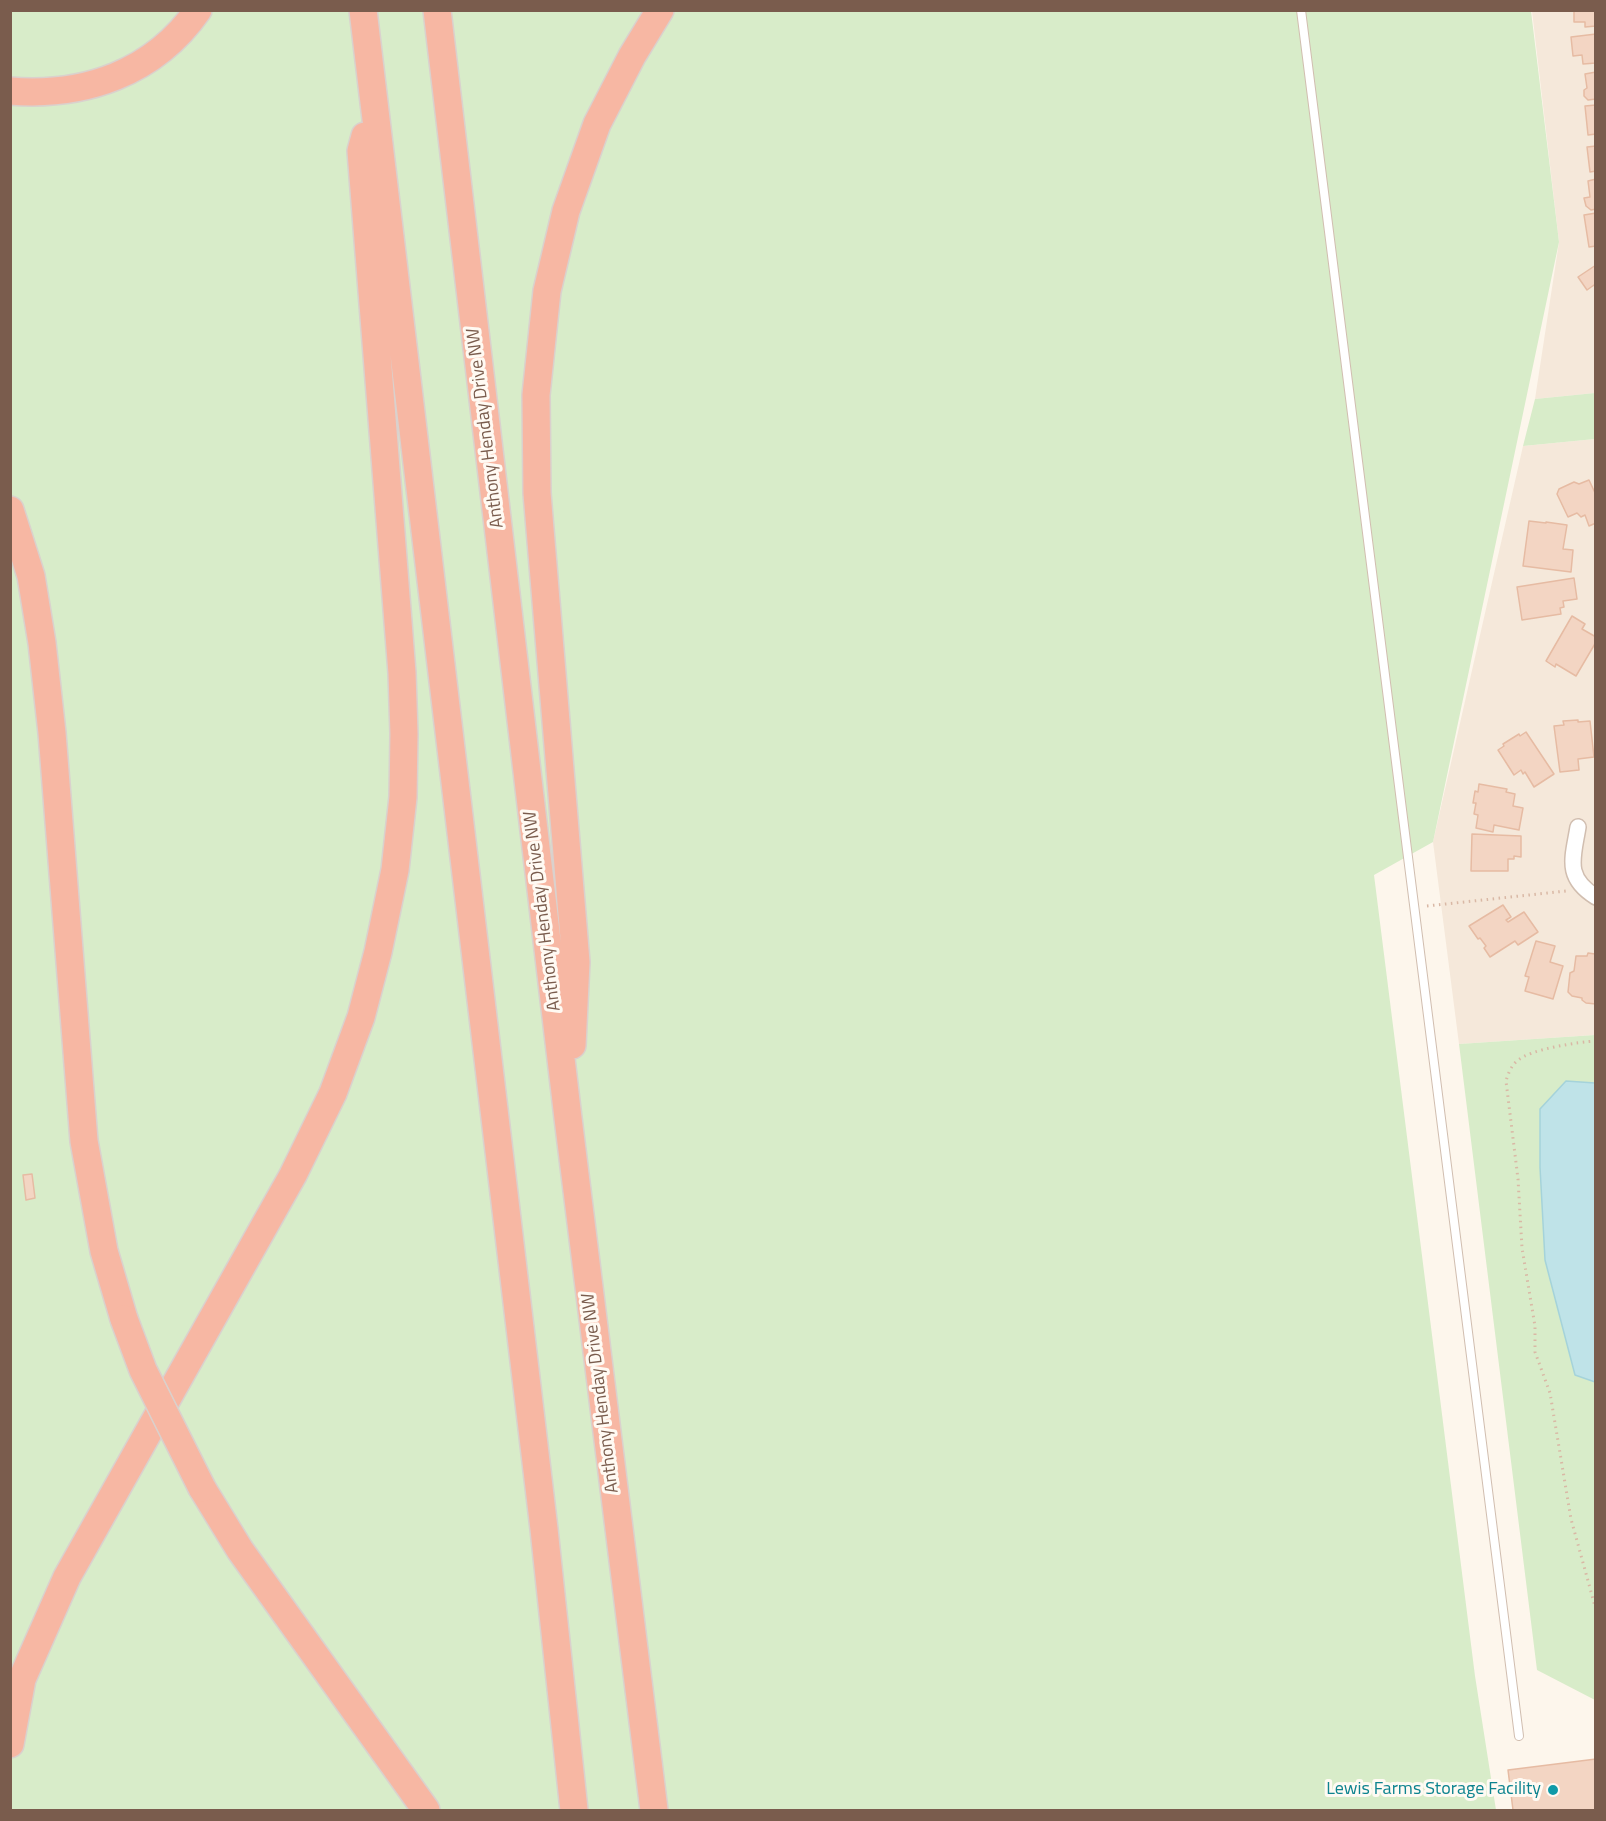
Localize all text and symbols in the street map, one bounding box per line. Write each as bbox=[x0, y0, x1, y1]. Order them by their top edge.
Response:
street label: Anthony Henday Drive NW bbox=[463, 327, 509, 529]
street label: Anthony Henday Drive NW bbox=[520, 810, 566, 1012]
street label: Anthony Henday Drive NW bbox=[578, 1292, 624, 1494]
place label: Lewis Farms Storage Facility bbox=[1326, 1779, 1541, 1801]
marker: Lewis Farms Storage Facility bbox=[1546, 1783, 1560, 1797]

